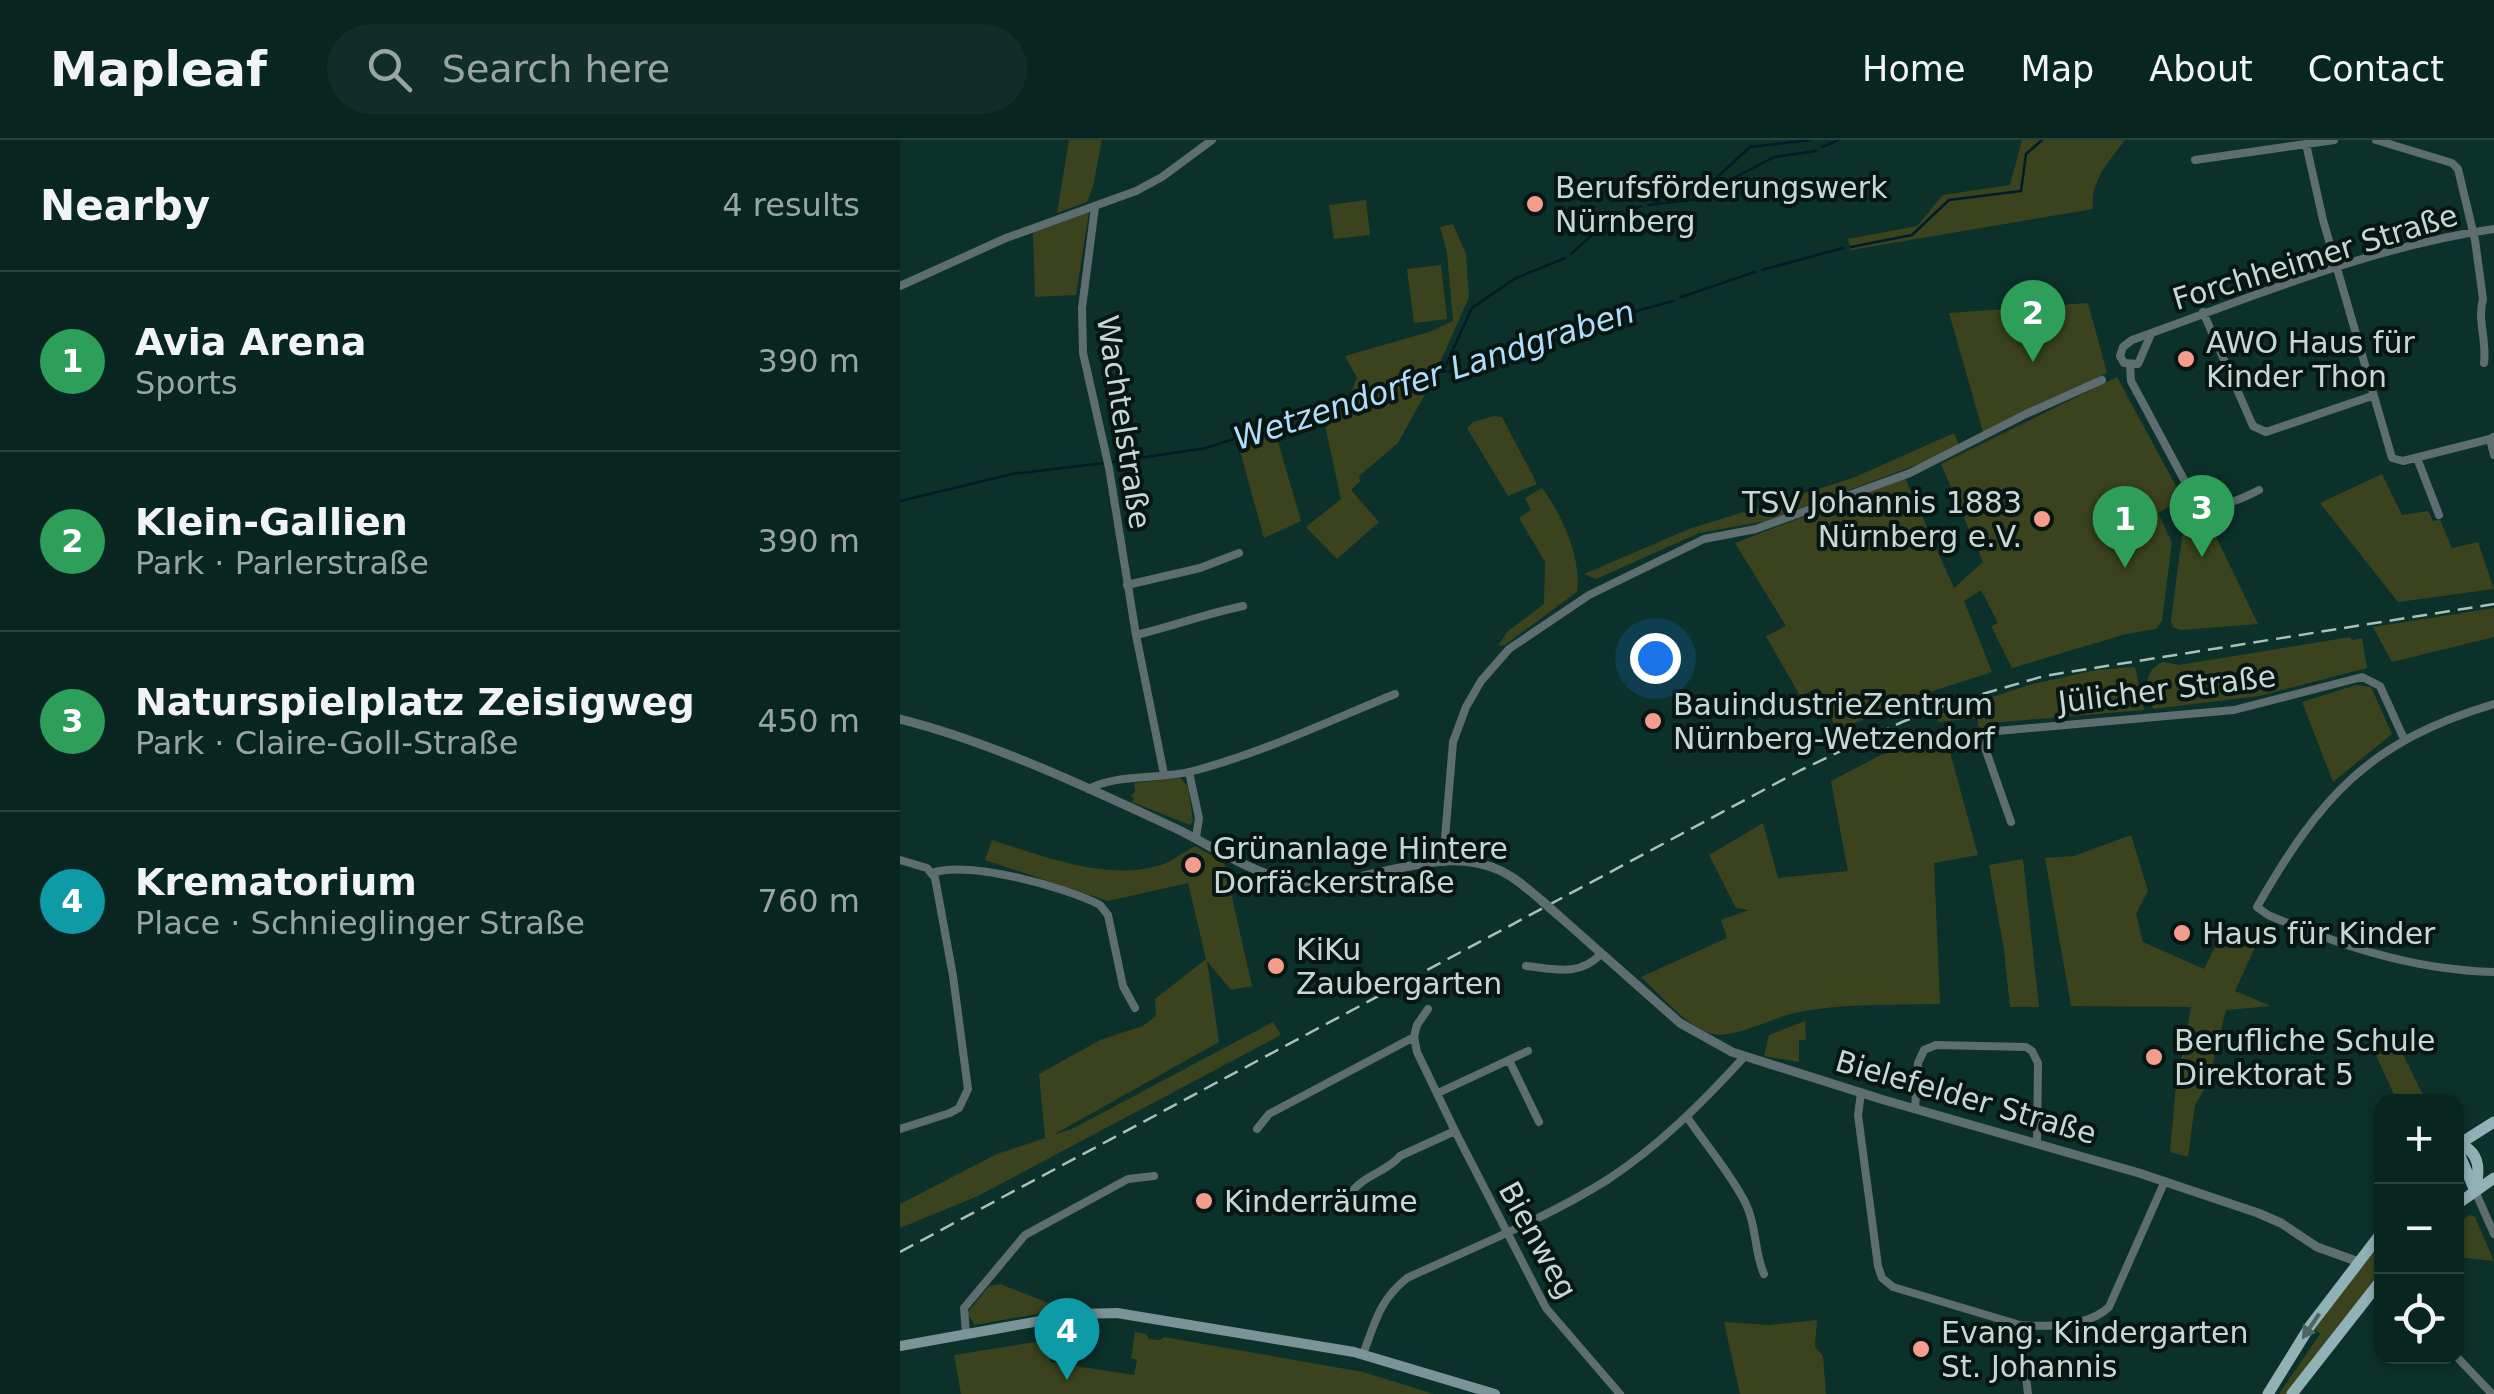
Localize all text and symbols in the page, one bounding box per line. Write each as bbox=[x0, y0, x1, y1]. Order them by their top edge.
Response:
search box bbox=[327, 24, 1027, 114]
text: Mapleaf bbox=[50, 41, 267, 97]
icon: search bbox=[362, 42, 417, 97]
text: Search here bbox=[442, 47, 670, 91]
text: Home bbox=[1862, 49, 1965, 89]
text: Map bbox=[2020, 49, 2094, 89]
text: About bbox=[2149, 49, 2253, 89]
text: Contact bbox=[2308, 49, 2444, 89]
place label: Berufsförderungswerk Nürnberg bbox=[1555, 170, 1888, 239]
text: Nearby bbox=[40, 181, 210, 230]
text: 4 results bbox=[722, 186, 860, 224]
marker: Berufsförderungswerk Nürnberg bbox=[1524, 193, 1546, 215]
street label: Forchheimer Straße bbox=[2168, 197, 2462, 317]
pin: 2 bbox=[2000, 280, 2066, 362]
water label: Wetzendorfer Landgraben bbox=[1229, 292, 1639, 458]
street label: Wachtelstraße bbox=[1090, 313, 1158, 531]
text: Avia Arena bbox=[135, 320, 366, 364]
place label: AWO Haus für Kinder Thon bbox=[2206, 325, 2415, 394]
text: 1 bbox=[61, 342, 84, 380]
text: 390 m bbox=[758, 342, 860, 380]
marker: AWO Haus für Kinder Thon bbox=[2175, 348, 2197, 370]
text: Sports bbox=[135, 364, 238, 402]
pin: 3 bbox=[2170, 474, 2234, 557]
place label: TSV Johannis 1883 Nürnberg e.V. bbox=[1741, 485, 2022, 554]
pin: 1 bbox=[2092, 486, 2158, 568]
text: Klein-Gallien bbox=[135, 500, 408, 544]
marker: TSV Johannis 1883 Nürnberg e.V. bbox=[2031, 508, 2053, 530]
text: 2 bbox=[61, 522, 84, 560]
text: 390 m bbox=[758, 522, 860, 560]
text: Park · Parlerstraße bbox=[135, 544, 429, 582]
your location bbox=[1630, 633, 1681, 684]
street label: Jülicher Straße bbox=[2054, 658, 2278, 720]
text: Naturspielplatz Zeisigweg bbox=[135, 680, 695, 724]
place label: BauindustrieZentrum Nürnberg-Wetzendorf bbox=[1673, 687, 1996, 756]
text: 3 bbox=[61, 702, 84, 740]
text: 450 m bbox=[758, 702, 860, 740]
marker: BauindustrieZentrum Nürnberg-Wetzendorf bbox=[1642, 710, 1664, 732]
text: Park · Claire-Goll-Straße bbox=[135, 724, 518, 762]
place label: Grünanlage Hintere Dorfäckerstraße bbox=[1213, 831, 1508, 900]
marker: Grünanlage Hintere Dorfäckerstraße bbox=[1182, 854, 1204, 876]
text: Krematorium bbox=[135, 860, 417, 904]
text: 4 bbox=[61, 882, 84, 920]
text: 760 m bbox=[758, 882, 860, 920]
text: Place · Schnieglinger Straße bbox=[135, 904, 585, 942]
place label: Haus für Kinder bbox=[2202, 916, 2436, 951]
marker: Haus für Kinder bbox=[2171, 922, 2193, 944]
place label: KiKu Zaubergarten bbox=[1296, 932, 1502, 1001]
marker: KiKu Zaubergarten bbox=[1265, 955, 1287, 977]
place label: Berufliche Schule Direktorat 5 bbox=[2174, 1023, 2435, 1092]
street label: Bielefelder Straße bbox=[1832, 1043, 2100, 1151]
marker: Berufliche Schule Direktorat 5 bbox=[2143, 1046, 2165, 1068]
map controls bbox=[2374, 1094, 2464, 1364]
button: + bbox=[2374, 1094, 2464, 1184]
street label: Bienweg bbox=[1492, 1175, 1584, 1305]
place label: Kinderräume bbox=[1224, 1184, 1418, 1219]
button: − bbox=[2374, 1184, 2464, 1274]
marker: Kinderräume bbox=[1193, 1190, 1215, 1212]
button: locate bbox=[2374, 1274, 2464, 1364]
pin: 4 bbox=[1034, 1298, 1100, 1380]
one-way arrow bbox=[2302, 1313, 2321, 1340]
place label: Evang. Kindergarten St. Johannis bbox=[1941, 1315, 2249, 1384]
marker: Evang. Kindergarten St. Johannis bbox=[1910, 1338, 1932, 1360]

